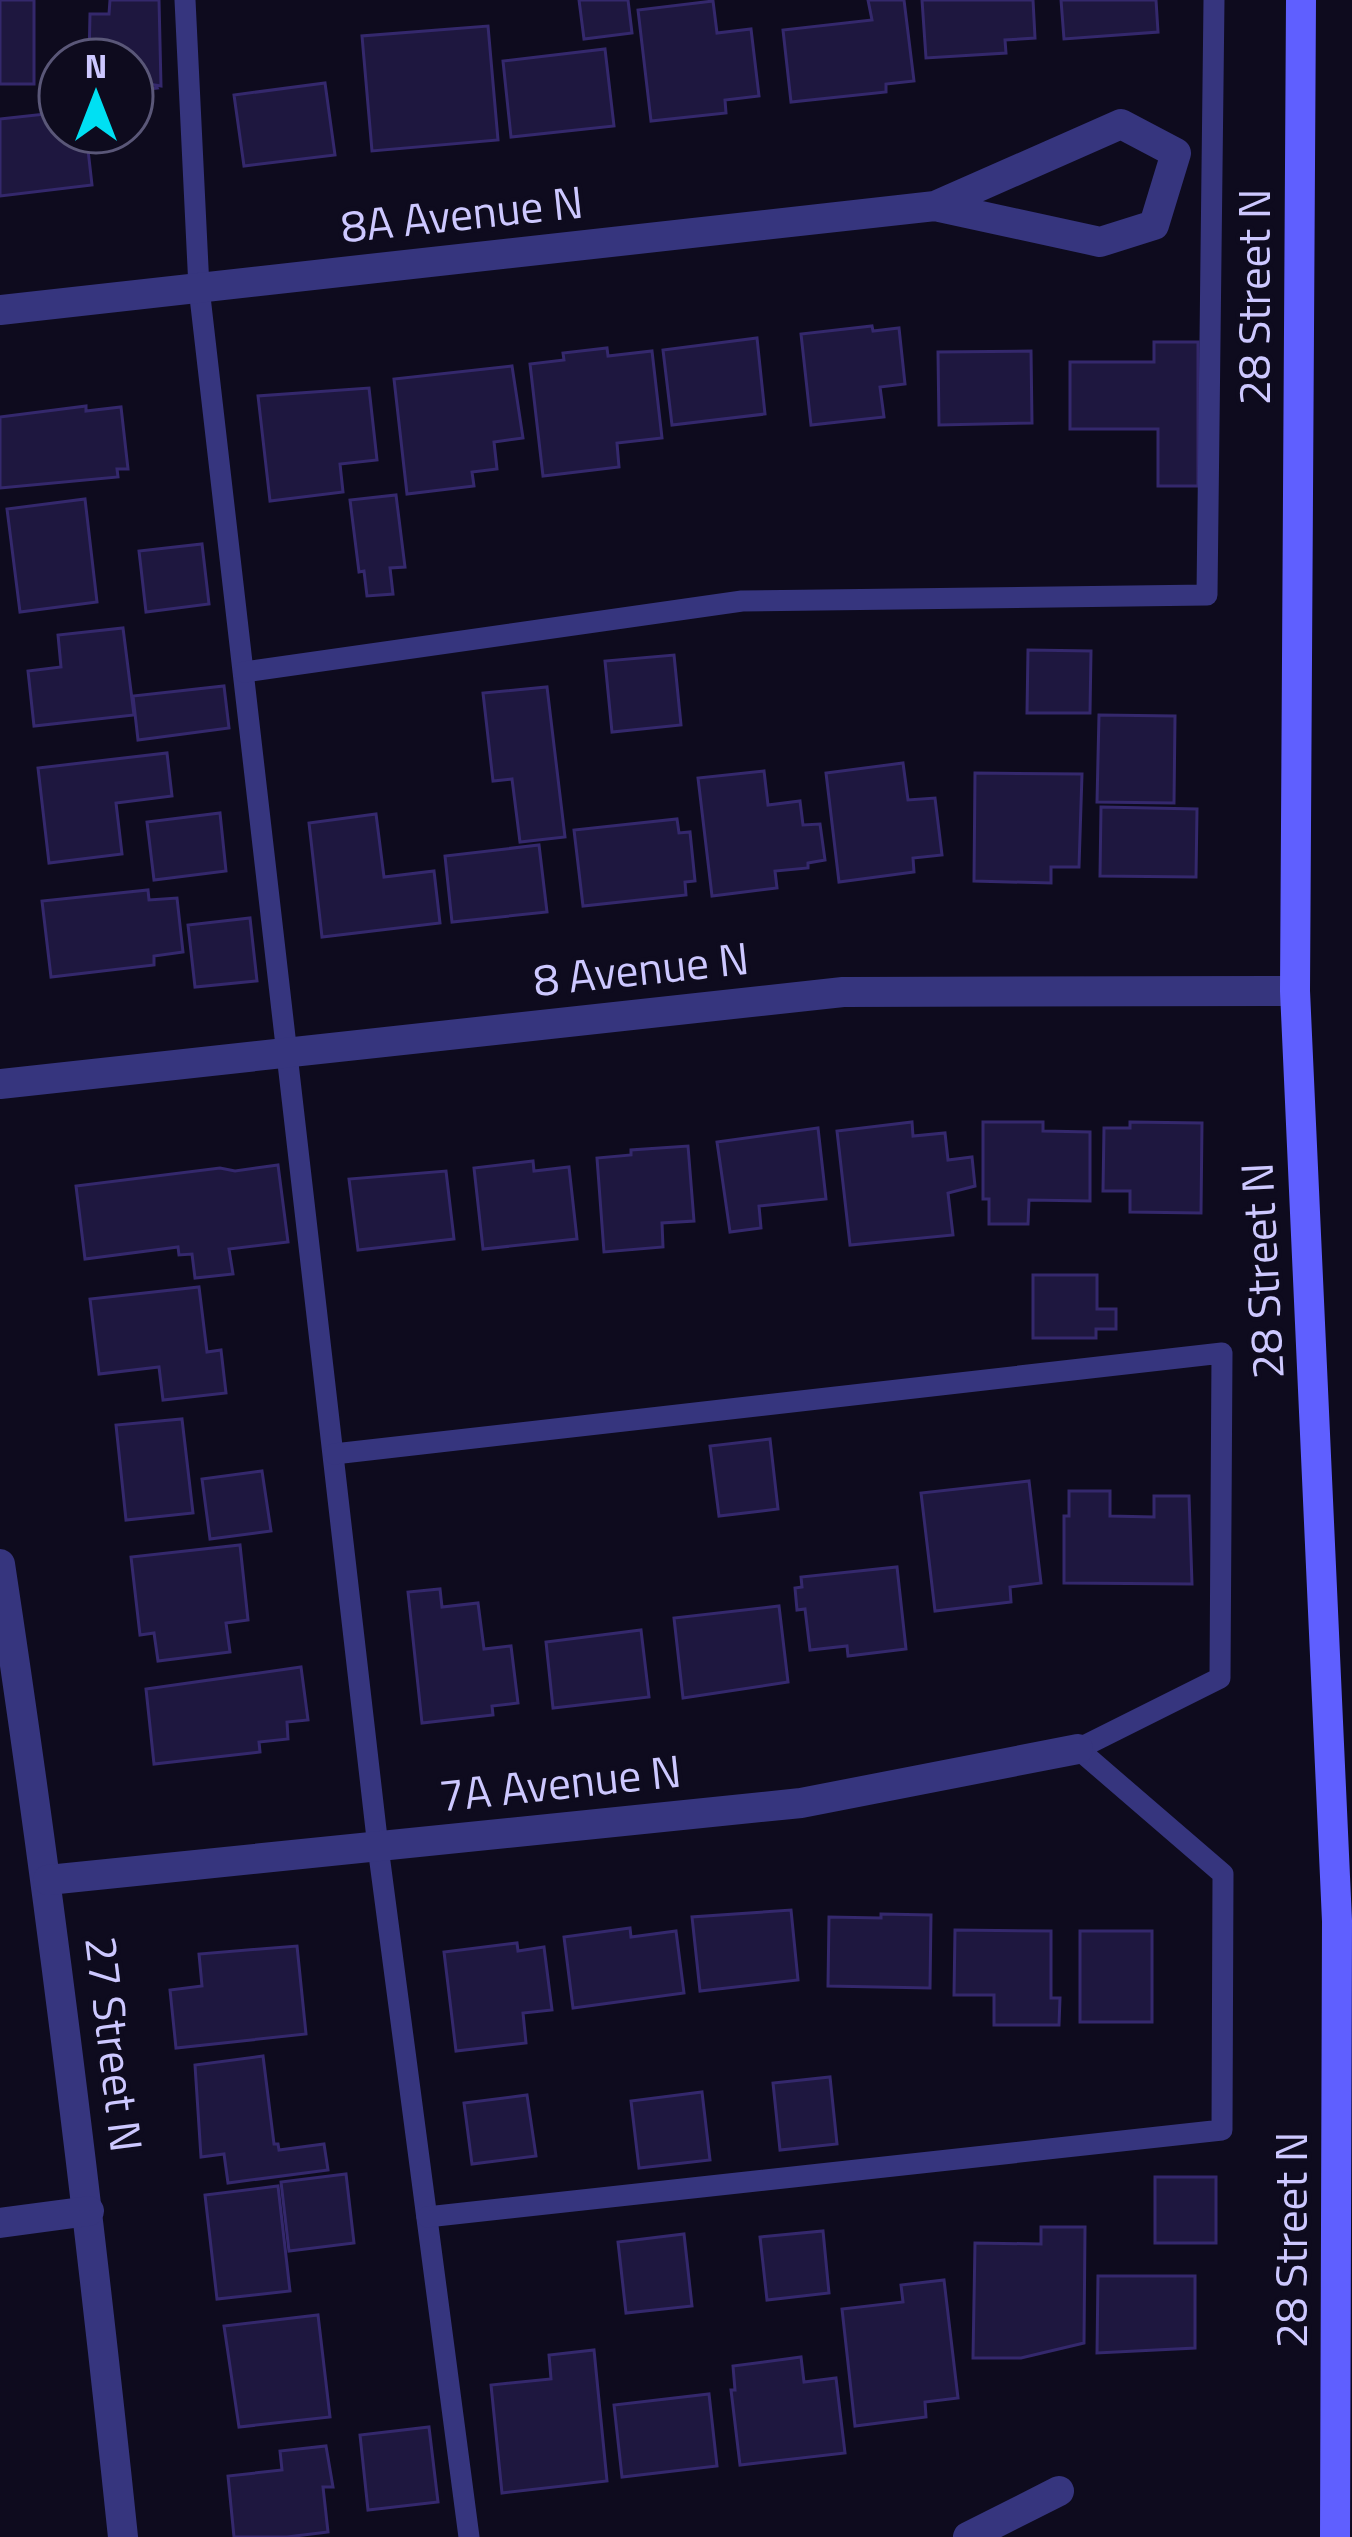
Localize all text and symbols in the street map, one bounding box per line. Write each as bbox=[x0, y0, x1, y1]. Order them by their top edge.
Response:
north arrow bbox=[36, 36, 156, 156]
text: N bbox=[85, 41, 107, 91]
street label: 8A Avenue N bbox=[337, 166, 586, 260]
street label: 28 Street N bbox=[1219, 189, 1287, 405]
street label: 8 Avenue N bbox=[530, 923, 752, 1013]
street label: 28 Street N bbox=[1221, 1161, 1301, 1381]
street label: 7A Avenue N bbox=[435, 1735, 684, 1829]
street label: 27 Street N bbox=[68, 1932, 162, 2156]
street label: 28 Street N bbox=[1256, 2132, 1324, 2348]

